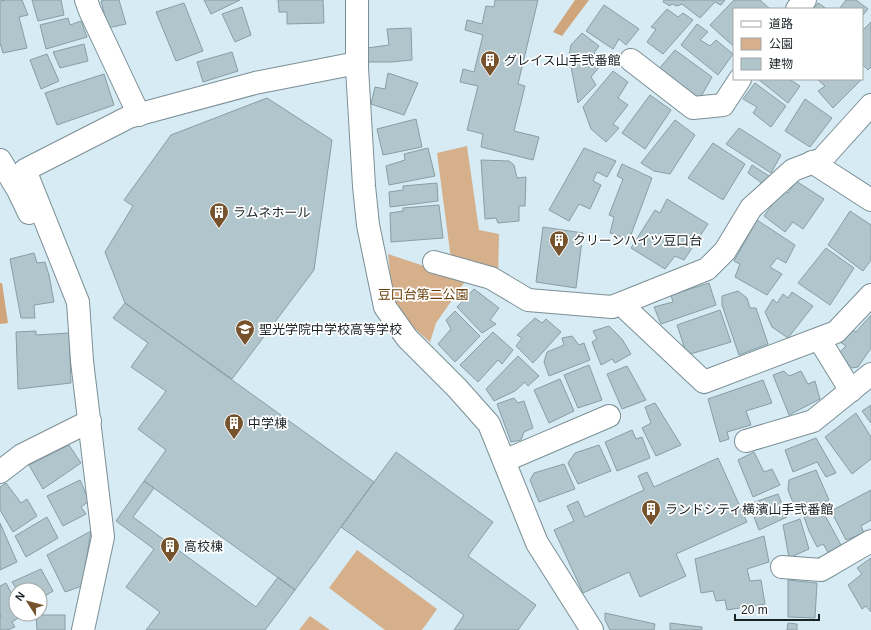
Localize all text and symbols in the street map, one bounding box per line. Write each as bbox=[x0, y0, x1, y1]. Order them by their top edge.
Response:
legend bbox=[733, 8, 863, 80]
text: 道路 bbox=[769, 17, 793, 31]
text: 公園 bbox=[769, 37, 793, 51]
building icon: グレイス山手弐番館 bbox=[479, 49, 501, 77]
place label: グレイス山手弐番館 bbox=[504, 53, 621, 68]
text: 建物 bbox=[769, 57, 793, 71]
building icon: ラムネホール bbox=[208, 201, 230, 229]
place label: ラムネホール bbox=[233, 205, 311, 220]
building icon: クリーンハイツ豆口台 bbox=[548, 229, 570, 257]
place label: クリーンハイツ豆口台 bbox=[573, 233, 702, 248]
park label: 豆口台第二公園 bbox=[377, 287, 469, 302]
school or university icon: 聖光学院中学校高等学校 bbox=[234, 318, 256, 346]
place label: 聖光学院中学校高等学校 bbox=[259, 322, 402, 337]
building icon: 中学棟 bbox=[223, 412, 245, 440]
place label: 中学棟 bbox=[248, 416, 287, 431]
building icon: ランドシティ横濱山手弐番館 bbox=[640, 498, 662, 526]
place label: ランドシティ横濱山手弐番館 bbox=[665, 502, 833, 517]
building icon: 高校棟 bbox=[159, 535, 181, 563]
place label: 高校棟 bbox=[184, 539, 223, 554]
north arrow bbox=[8, 582, 48, 622]
text: N bbox=[13, 589, 27, 603]
scale bar bbox=[735, 596, 819, 622]
text: 20 m bbox=[741, 603, 768, 617]

